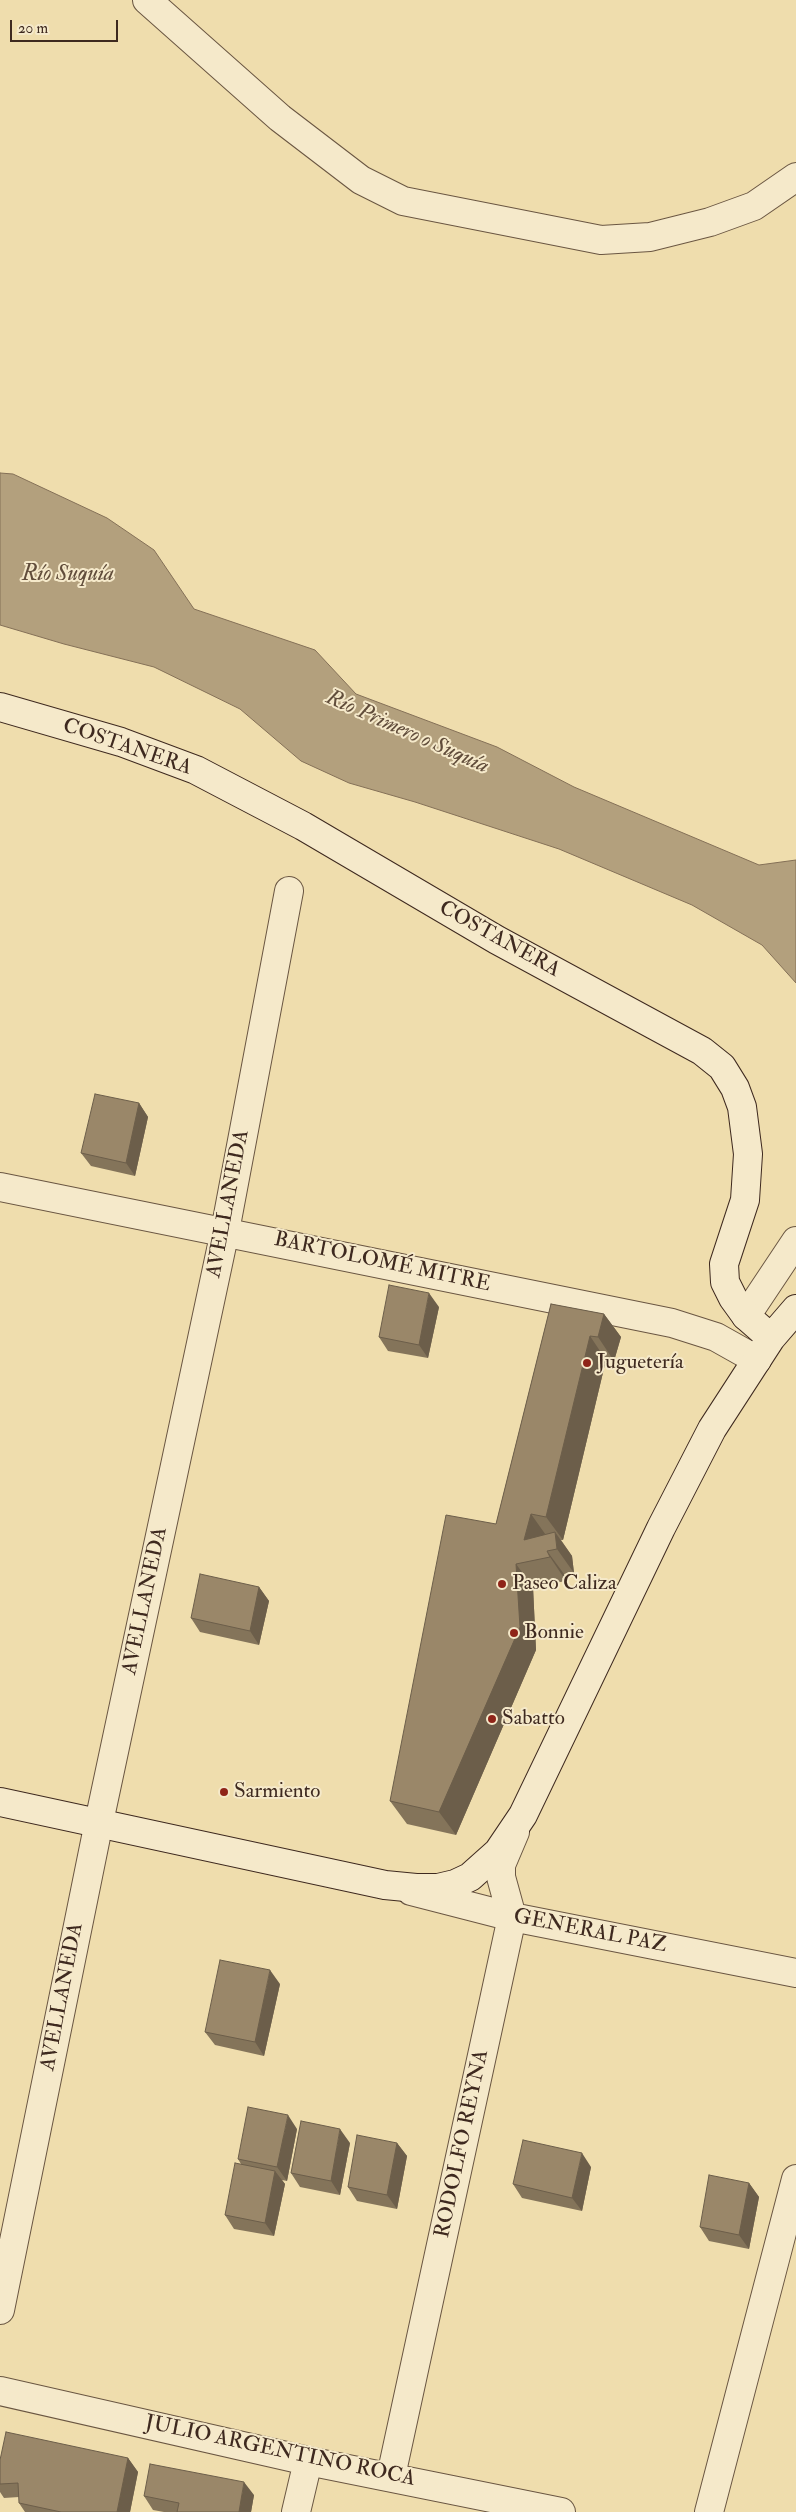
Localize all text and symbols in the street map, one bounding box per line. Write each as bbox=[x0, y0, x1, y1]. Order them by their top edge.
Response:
scale bar bbox=[12, 10, 120, 42]
text: 20 m bbox=[18, 19, 48, 38]
water label: Río Suquía bbox=[22, 562, 114, 588]
water label: Río Primero o Suquía bbox=[322, 685, 492, 781]
street label: COSTANERA bbox=[59, 714, 195, 782]
street label: COSTANERA bbox=[434, 896, 564, 984]
street label: AVELLANEDA bbox=[202, 1128, 256, 1280]
street label: BARTOLOMÉ MITRE bbox=[271, 1228, 493, 1298]
place label: Juguetería bbox=[597, 1350, 684, 1376]
marker: Juguetería bbox=[581, 1357, 593, 1369]
street label: AVELLANEDA bbox=[118, 1525, 174, 1677]
place label: Paseo Caliza bbox=[512, 1571, 617, 1597]
marker: Paseo Caliza bbox=[496, 1578, 508, 1590]
place label: Bonnie bbox=[524, 1620, 584, 1646]
marker: Bonnie bbox=[508, 1627, 520, 1639]
place label: Sabatto bbox=[502, 1706, 565, 1732]
marker: Sabatto bbox=[486, 1713, 498, 1725]
place label: Sarmiento bbox=[234, 1779, 320, 1805]
marker: Sarmiento bbox=[218, 1786, 230, 1798]
street label: GENERAL PAZ bbox=[511, 1905, 669, 1959]
street label: AVELLANEDA bbox=[36, 1921, 90, 2073]
street label: RODOLFO REYNA bbox=[431, 2048, 495, 2240]
street label: JULIO ARGENTINO ROCA bbox=[143, 2411, 417, 2493]

